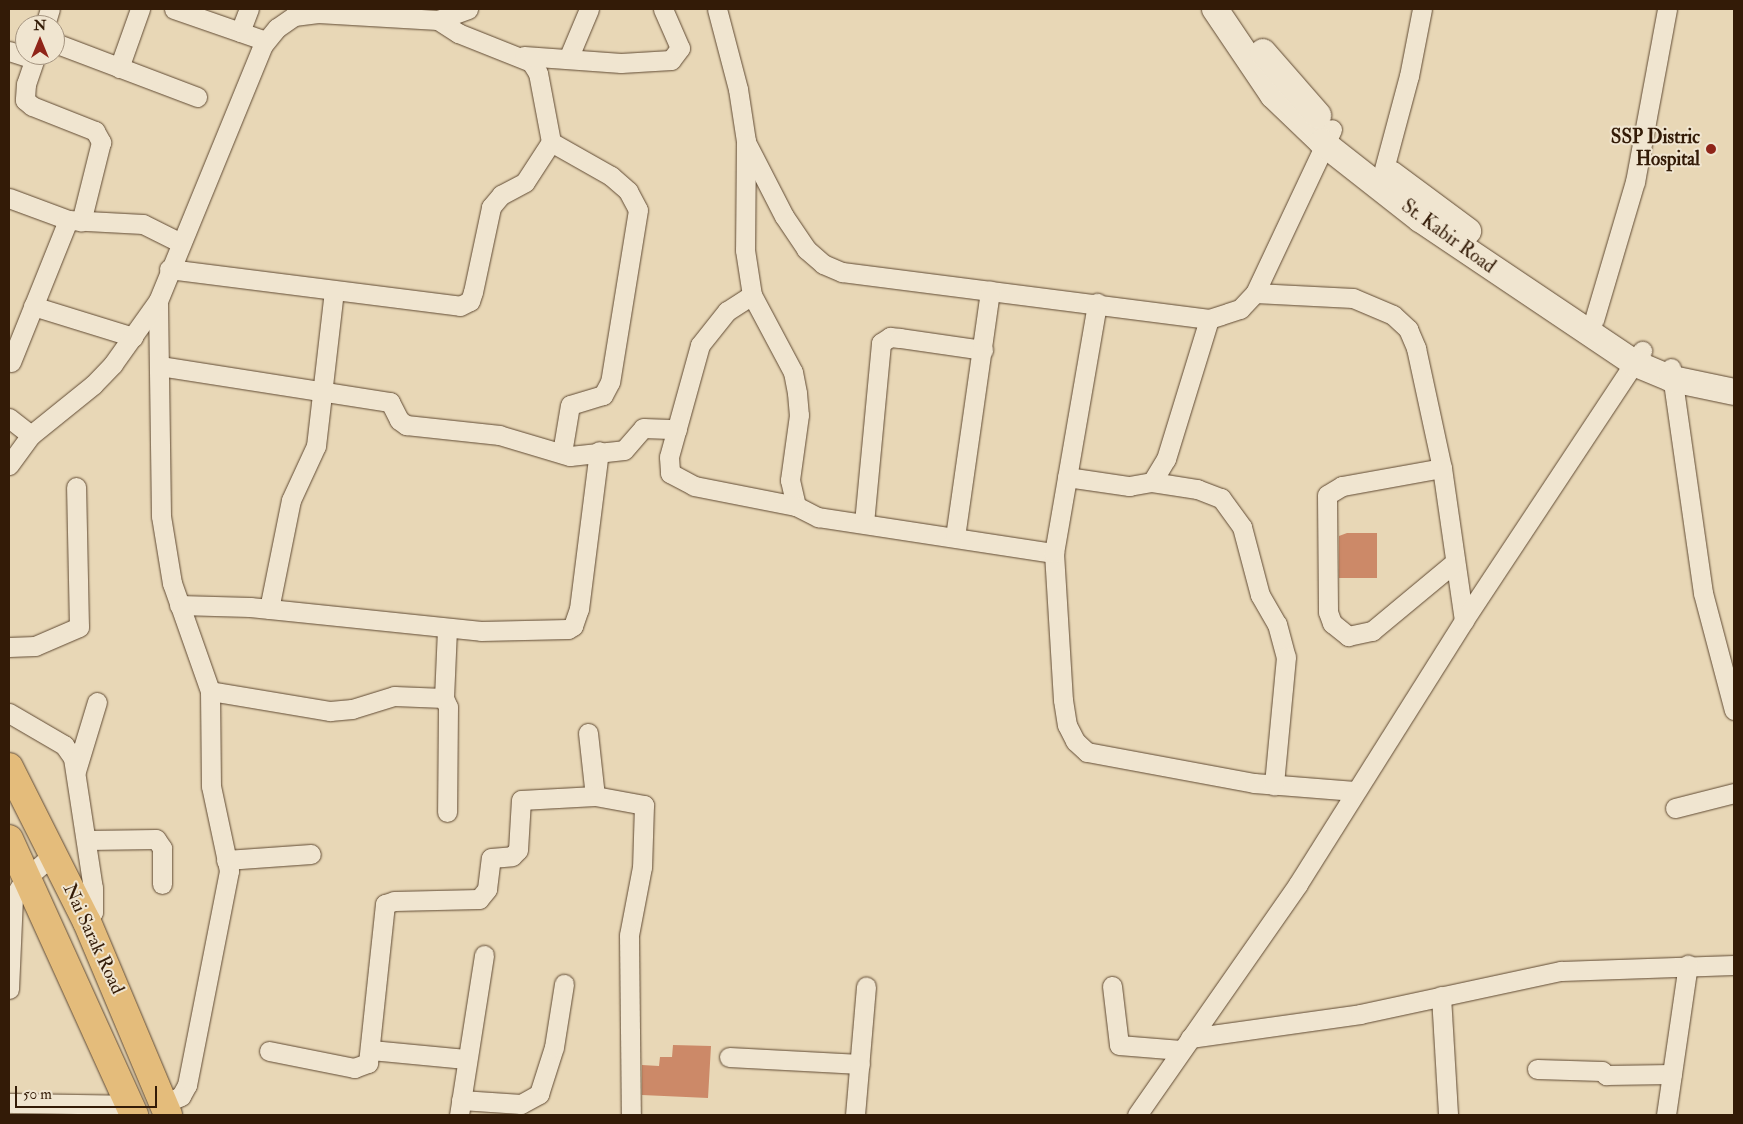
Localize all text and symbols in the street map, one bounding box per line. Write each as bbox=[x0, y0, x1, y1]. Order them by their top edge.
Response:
north arrow bbox=[15, 15, 65, 65]
text: N bbox=[34, 17, 46, 34]
place label: SSP Distric Hospital bbox=[1611, 127, 1700, 171]
marker: SSP Distric Hospital bbox=[1704, 142, 1718, 156]
street label: St. Kabir Road bbox=[1397, 195, 1499, 279]
street label: Nai Sarak Road bbox=[57, 880, 129, 998]
scale bar bbox=[18, 1076, 160, 1108]
text: 50 m bbox=[23, 1085, 52, 1104]

